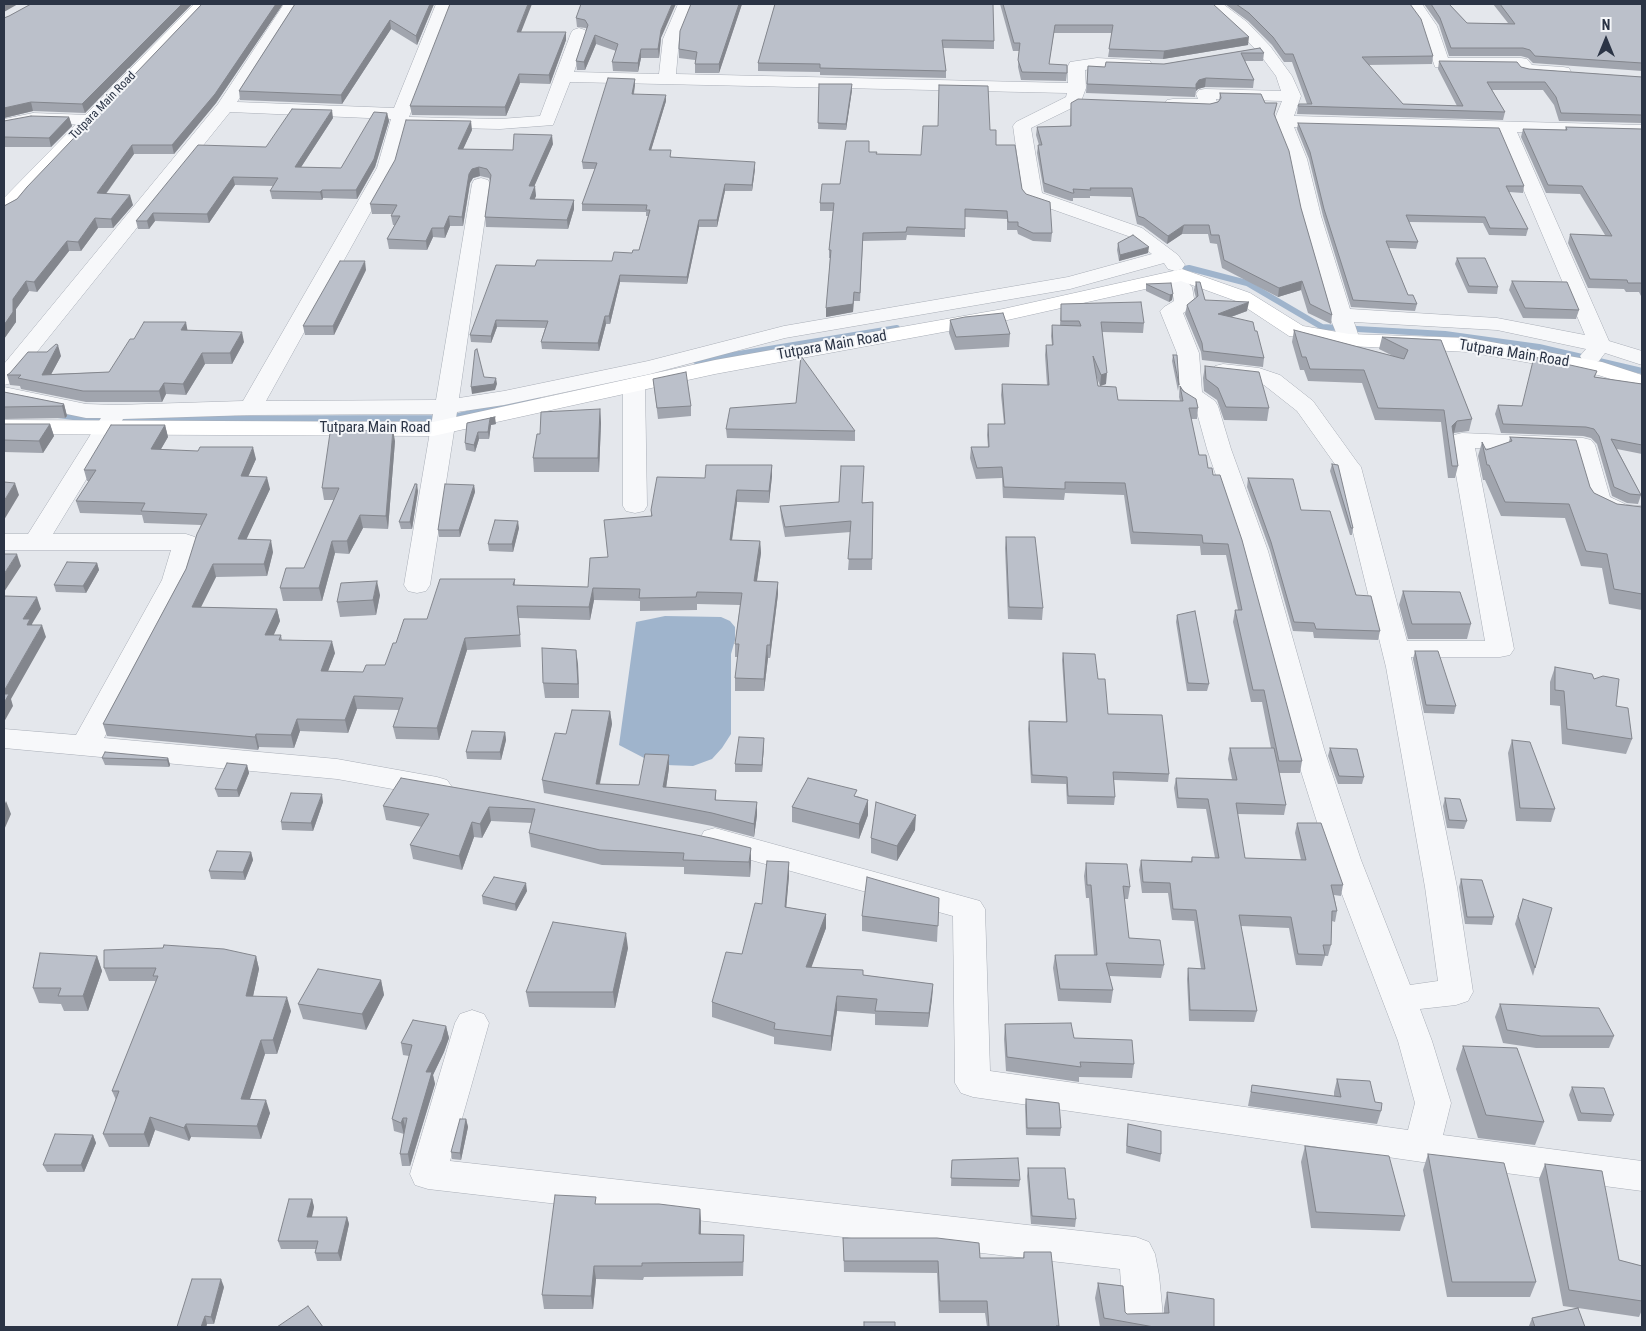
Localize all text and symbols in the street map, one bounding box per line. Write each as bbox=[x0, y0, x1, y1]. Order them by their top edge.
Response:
north arrow bbox=[1581, 15, 1631, 65]
text: N bbox=[1602, 17, 1610, 33]
street label: Tutpara Main Road bbox=[67, 69, 139, 143]
street label: Tutpara Main Road bbox=[776, 327, 888, 365]
street label: Tutpara Main Road bbox=[1458, 336, 1570, 372]
street label: Tutpara Main Road bbox=[319, 419, 431, 437]

